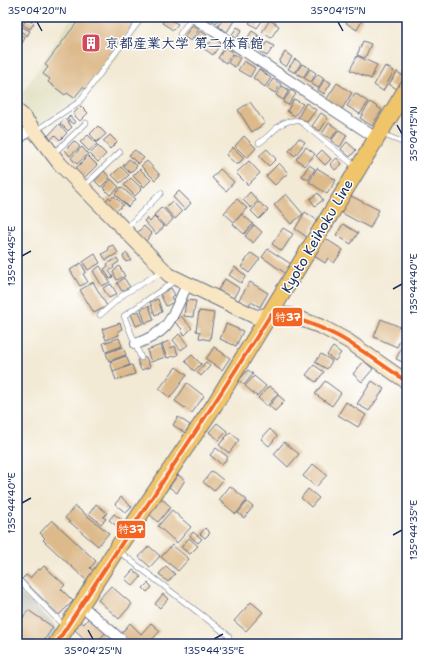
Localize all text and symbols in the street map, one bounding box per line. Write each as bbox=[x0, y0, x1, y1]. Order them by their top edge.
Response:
text: 35°04'20"N bbox=[7, 4, 67, 17]
text: 35°04'15"N bbox=[310, 4, 366, 17]
building icon: 京都産業大学 第二体育館 bbox=[80, 32, 102, 54]
place label: 京都産業大学 第二体育館 bbox=[105, 34, 264, 52]
text: 35°04'15"N bbox=[407, 106, 420, 162]
street label: Kyoto Keihoku Line bbox=[277, 176, 357, 296]
text: 135°44'45"E bbox=[5, 226, 18, 286]
text: 135°44'40"E bbox=[407, 253, 420, 315]
line badge: 特37 bbox=[272, 307, 303, 327]
text: 特37 bbox=[275, 310, 301, 325]
text: 135°44'40"E bbox=[5, 472, 18, 534]
text: 135°44'35"E bbox=[407, 500, 420, 560]
line badge: 特37 bbox=[116, 520, 146, 539]
text: 特37 bbox=[118, 522, 144, 537]
text: 35°04'25"N bbox=[64, 644, 122, 657]
text: 135°44'35"E bbox=[184, 644, 244, 657]

